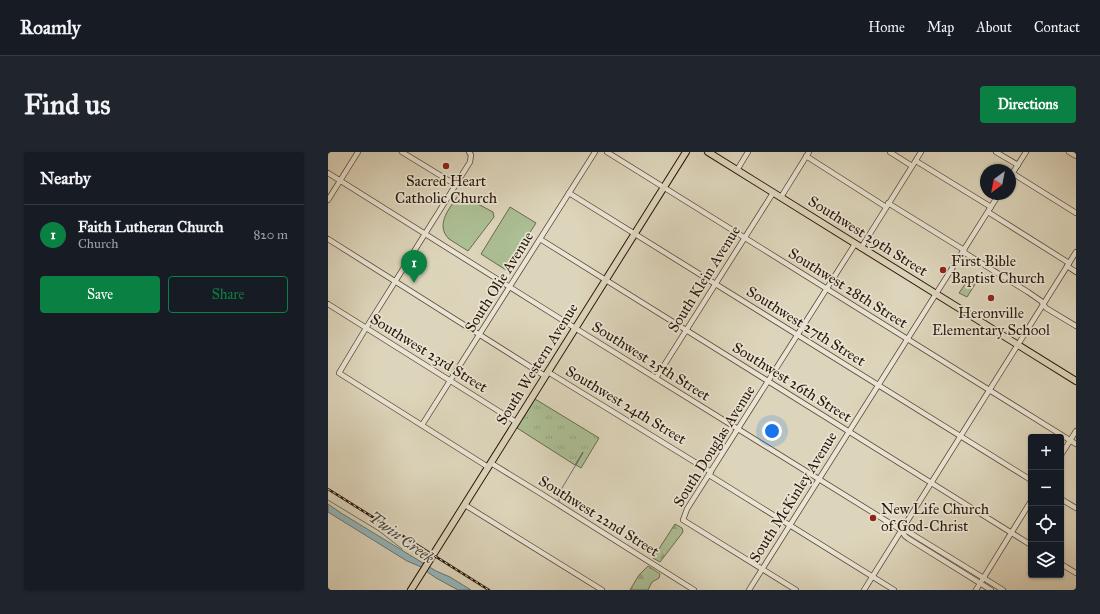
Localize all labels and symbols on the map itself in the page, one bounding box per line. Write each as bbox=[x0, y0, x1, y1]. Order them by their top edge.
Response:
marker: Sacred Heart Catholic Church bbox=[441, 161, 451, 171]
north arrow bbox=[980, 164, 1016, 200]
place label: Sacred Heart Catholic Church bbox=[395, 172, 498, 207]
street label: Southwest 29th Street bbox=[805, 192, 932, 280]
street label: South Klein Avenue bbox=[664, 222, 744, 336]
street label: South Olie Avenue bbox=[461, 228, 537, 336]
street label: Southwest 28th Street bbox=[785, 244, 912, 332]
pin: 1 bbox=[401, 250, 427, 283]
place label: First Bible Baptist Church bbox=[951, 252, 1046, 287]
marker: First Bible Baptist Church bbox=[938, 265, 948, 275]
street label: Southwest 27th Street bbox=[743, 282, 869, 370]
marker: Heronville Elementary School bbox=[986, 293, 996, 303]
street label: South Western Avenue bbox=[492, 300, 582, 428]
place label: Heronville Elementary School bbox=[932, 304, 1051, 339]
street label: Southwest 23rd Street bbox=[367, 310, 491, 397]
street label: Southwest 25th Street bbox=[589, 317, 714, 405]
street label: Southwest 26th Street bbox=[729, 338, 855, 426]
street label: Southwest 24th Street bbox=[562, 362, 690, 449]
street label: South Douglas Avenue bbox=[669, 382, 759, 510]
your location bbox=[762, 421, 782, 441]
street label: South McKinley Avenue bbox=[745, 428, 841, 566]
street label: Southwest 22nd Street bbox=[535, 472, 663, 561]
place label: New Life Church of God-Christ bbox=[881, 500, 990, 535]
water label: Twin Creek bbox=[365, 507, 438, 567]
marker: New Life Church of God-Christ bbox=[868, 513, 878, 523]

